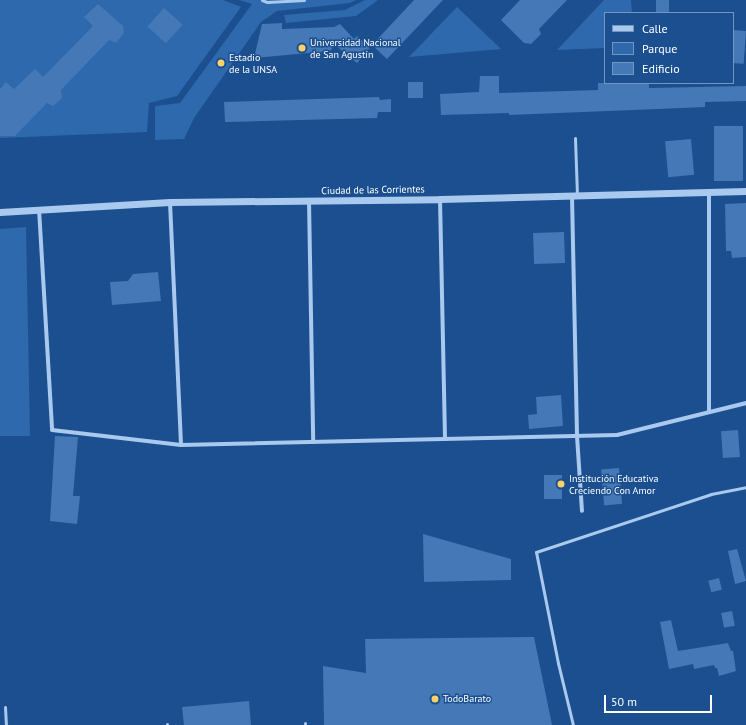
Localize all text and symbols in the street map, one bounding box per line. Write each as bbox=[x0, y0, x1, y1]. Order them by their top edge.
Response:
legend bbox=[604, 12, 734, 84]
text: Calle bbox=[642, 21, 668, 36]
place label: Universidad Nacional de San Agustín bbox=[310, 36, 401, 60]
text: Parque bbox=[642, 41, 677, 56]
marker: Universidad Nacional de San Agustín bbox=[297, 43, 307, 53]
place label: Estadio de la UNSA bbox=[229, 51, 277, 74]
marker: Estadio de la UNSA bbox=[216, 58, 226, 68]
text: Edificio bbox=[642, 61, 680, 76]
street label: Ciudad de las Corrientes bbox=[321, 183, 425, 197]
place label: Institución Educativa Creciendo Con Amor bbox=[569, 472, 659, 496]
marker: Institución Educativa Creciendo Con Amor bbox=[556, 479, 566, 489]
scale bar bbox=[606, 687, 714, 713]
place label: TodoBarato bbox=[443, 693, 491, 705]
marker: TodoBarato bbox=[430, 694, 440, 704]
text: 50 m bbox=[611, 694, 637, 709]

